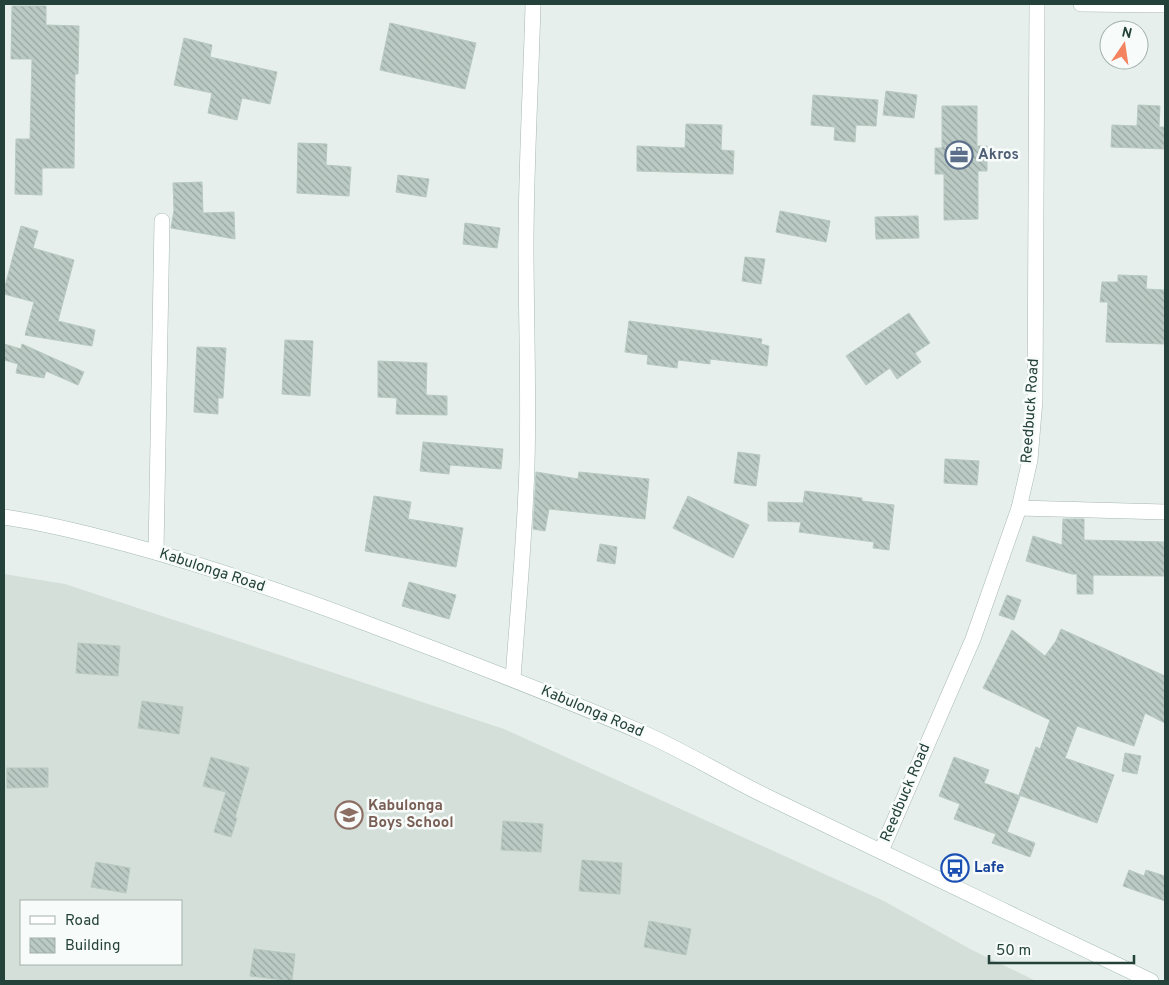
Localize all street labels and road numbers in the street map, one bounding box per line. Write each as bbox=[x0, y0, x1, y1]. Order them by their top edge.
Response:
street label: Reedbuck Road bbox=[1018, 358, 1044, 464]
street label: Kabulonga Road bbox=[157, 545, 267, 597]
street label: Kabulonga Road bbox=[538, 682, 646, 742]
street label: Reedbuck Road bbox=[877, 741, 935, 845]

